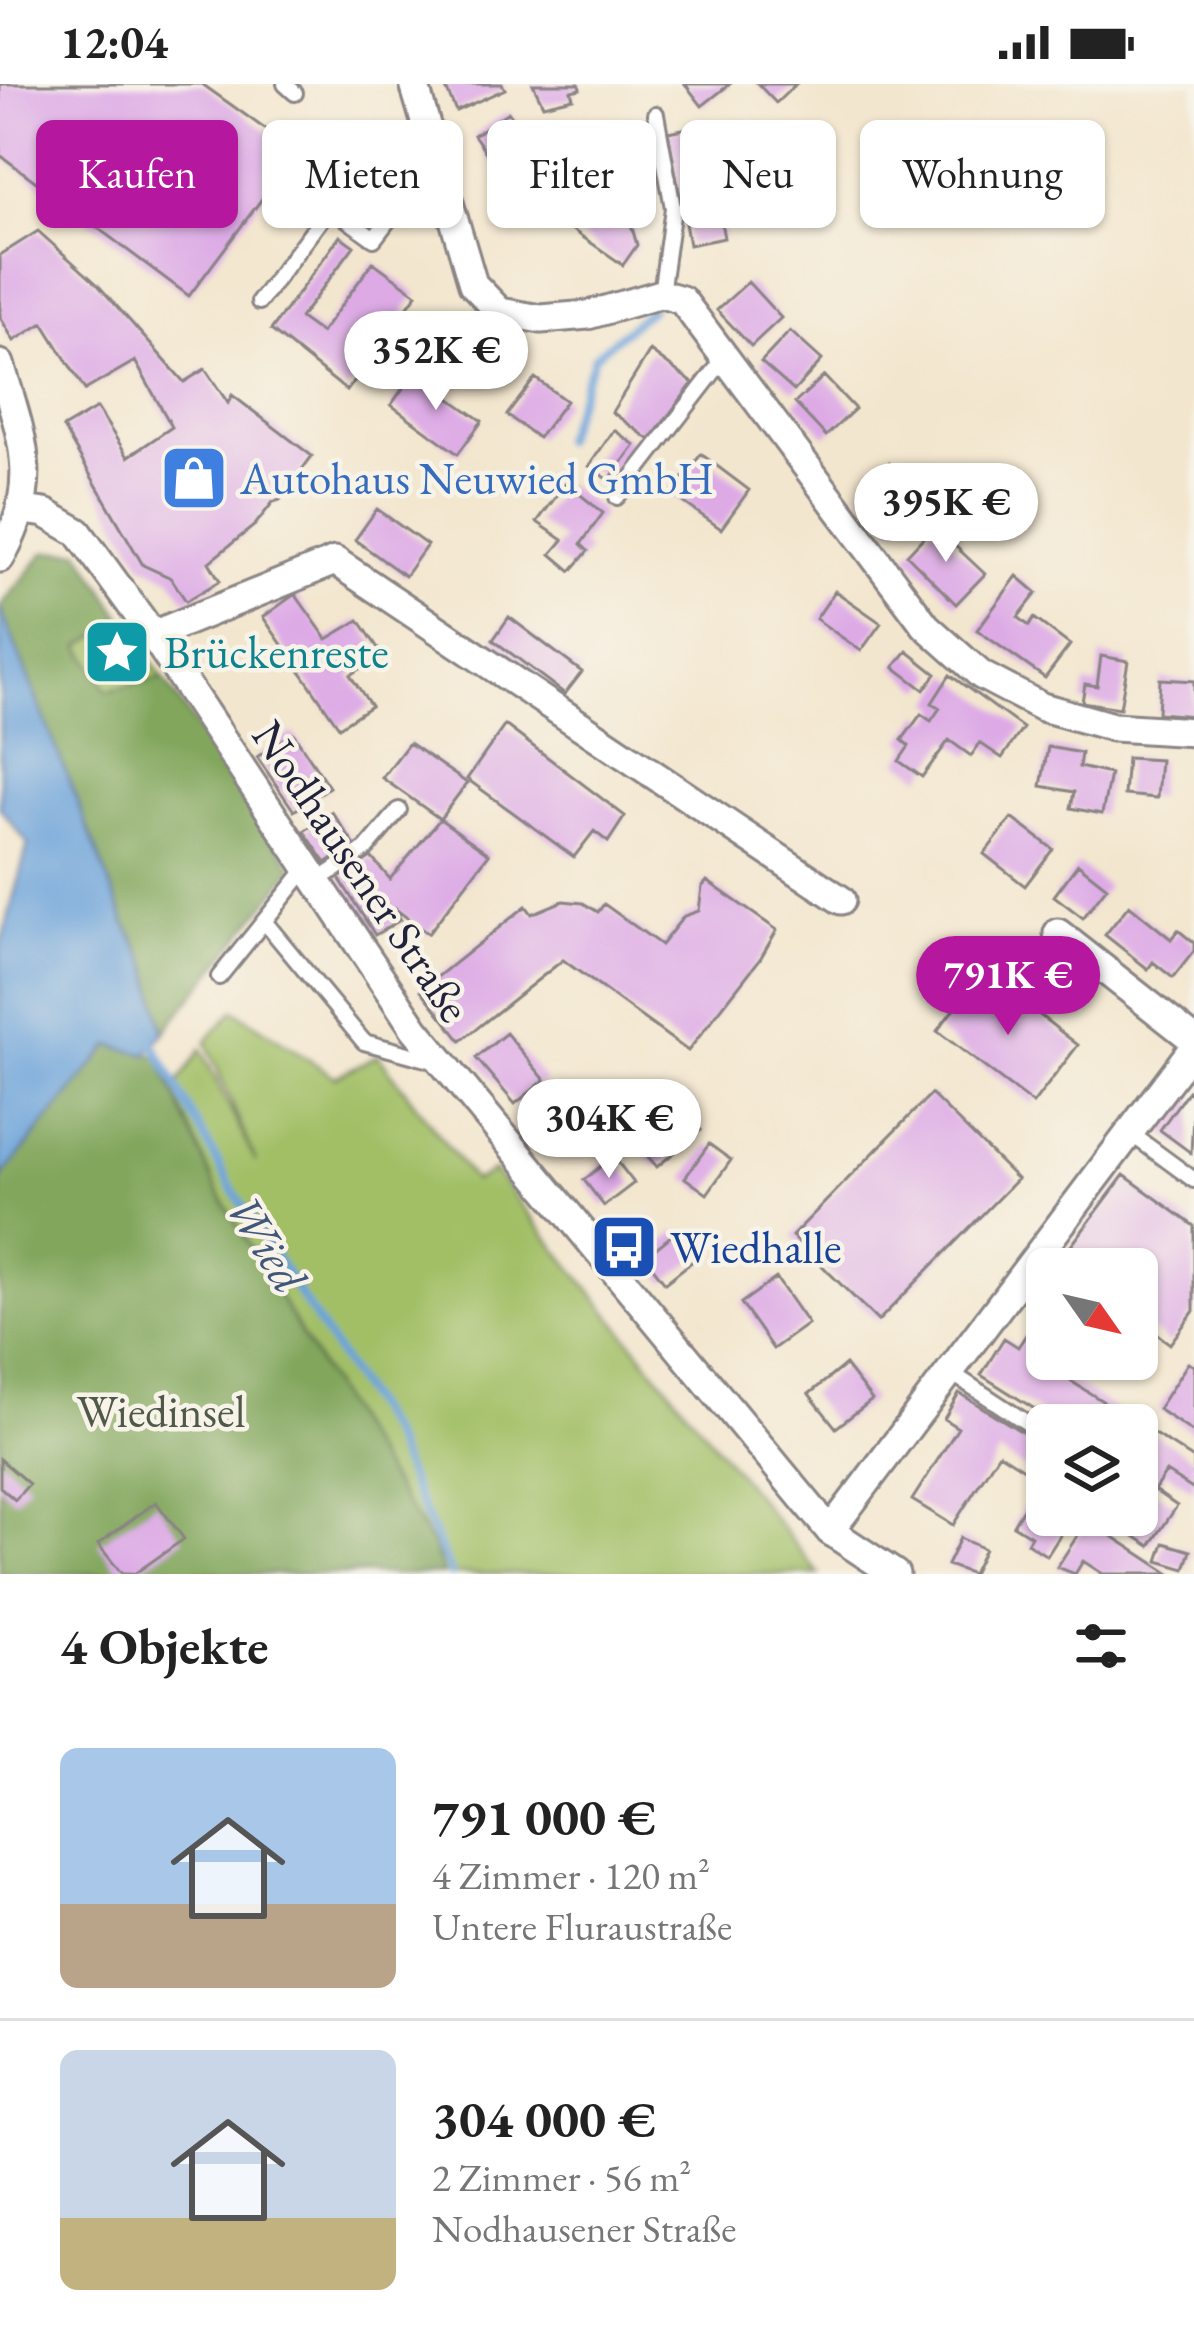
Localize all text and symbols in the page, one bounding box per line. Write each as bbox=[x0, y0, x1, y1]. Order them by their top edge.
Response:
text: 12:04 bbox=[60, 13, 168, 71]
chip: Kaufen bbox=[36, 120, 238, 228]
chip: Mieten bbox=[262, 120, 463, 228]
chip: Filter bbox=[487, 120, 656, 228]
chip: Neu bbox=[680, 120, 836, 228]
chip: Wohnung bbox=[860, 120, 1105, 228]
pin: 352K € bbox=[338, 311, 534, 413]
text: 352K € bbox=[371, 324, 501, 375]
shop icon: Autohaus Neuwied GmbH bbox=[159, 443, 229, 513]
place label: Autohaus Neuwied GmbH bbox=[239, 449, 714, 507]
pin: 395K € bbox=[848, 463, 1044, 565]
text: 395K € bbox=[881, 476, 1011, 527]
place icon: Brückenreste bbox=[82, 617, 152, 687]
place label: Brückenreste bbox=[164, 623, 389, 681]
street label: Nodhausener Straße bbox=[240, 709, 484, 1033]
pin: 791K € bbox=[910, 936, 1106, 1038]
text: 791K € bbox=[943, 949, 1073, 1000]
pin: 304K € bbox=[511, 1079, 707, 1181]
text: 304K € bbox=[544, 1092, 674, 1143]
water label: Wied bbox=[213, 1182, 321, 1304]
bus stop icon: Wiedhalle bbox=[589, 1212, 659, 1282]
place label: Wiedhalle bbox=[670, 1218, 842, 1276]
north arrow bbox=[1026, 1248, 1158, 1380]
map controls bbox=[1026, 1248, 1158, 1536]
park label: Wiedinsel bbox=[77, 1382, 245, 1440]
button: layers bbox=[1026, 1404, 1158, 1536]
text: 4 Objekte bbox=[60, 1613, 269, 1679]
icon: filters bbox=[1068, 1613, 1134, 1679]
text: 791 000 € bbox=[432, 1784, 656, 1850]
icon: home bbox=[156, 1796, 300, 1940]
text: 4 Zimmer · 120 m² bbox=[432, 1850, 710, 1901]
text: Untere Fluraustraße bbox=[432, 1901, 732, 1952]
text: 304 000 € bbox=[432, 2086, 656, 2152]
icon: home bbox=[156, 2098, 300, 2242]
text: 2 Zimmer · 56 m² bbox=[432, 2152, 691, 2203]
text: Nodhausener Straße bbox=[432, 2203, 736, 2254]

